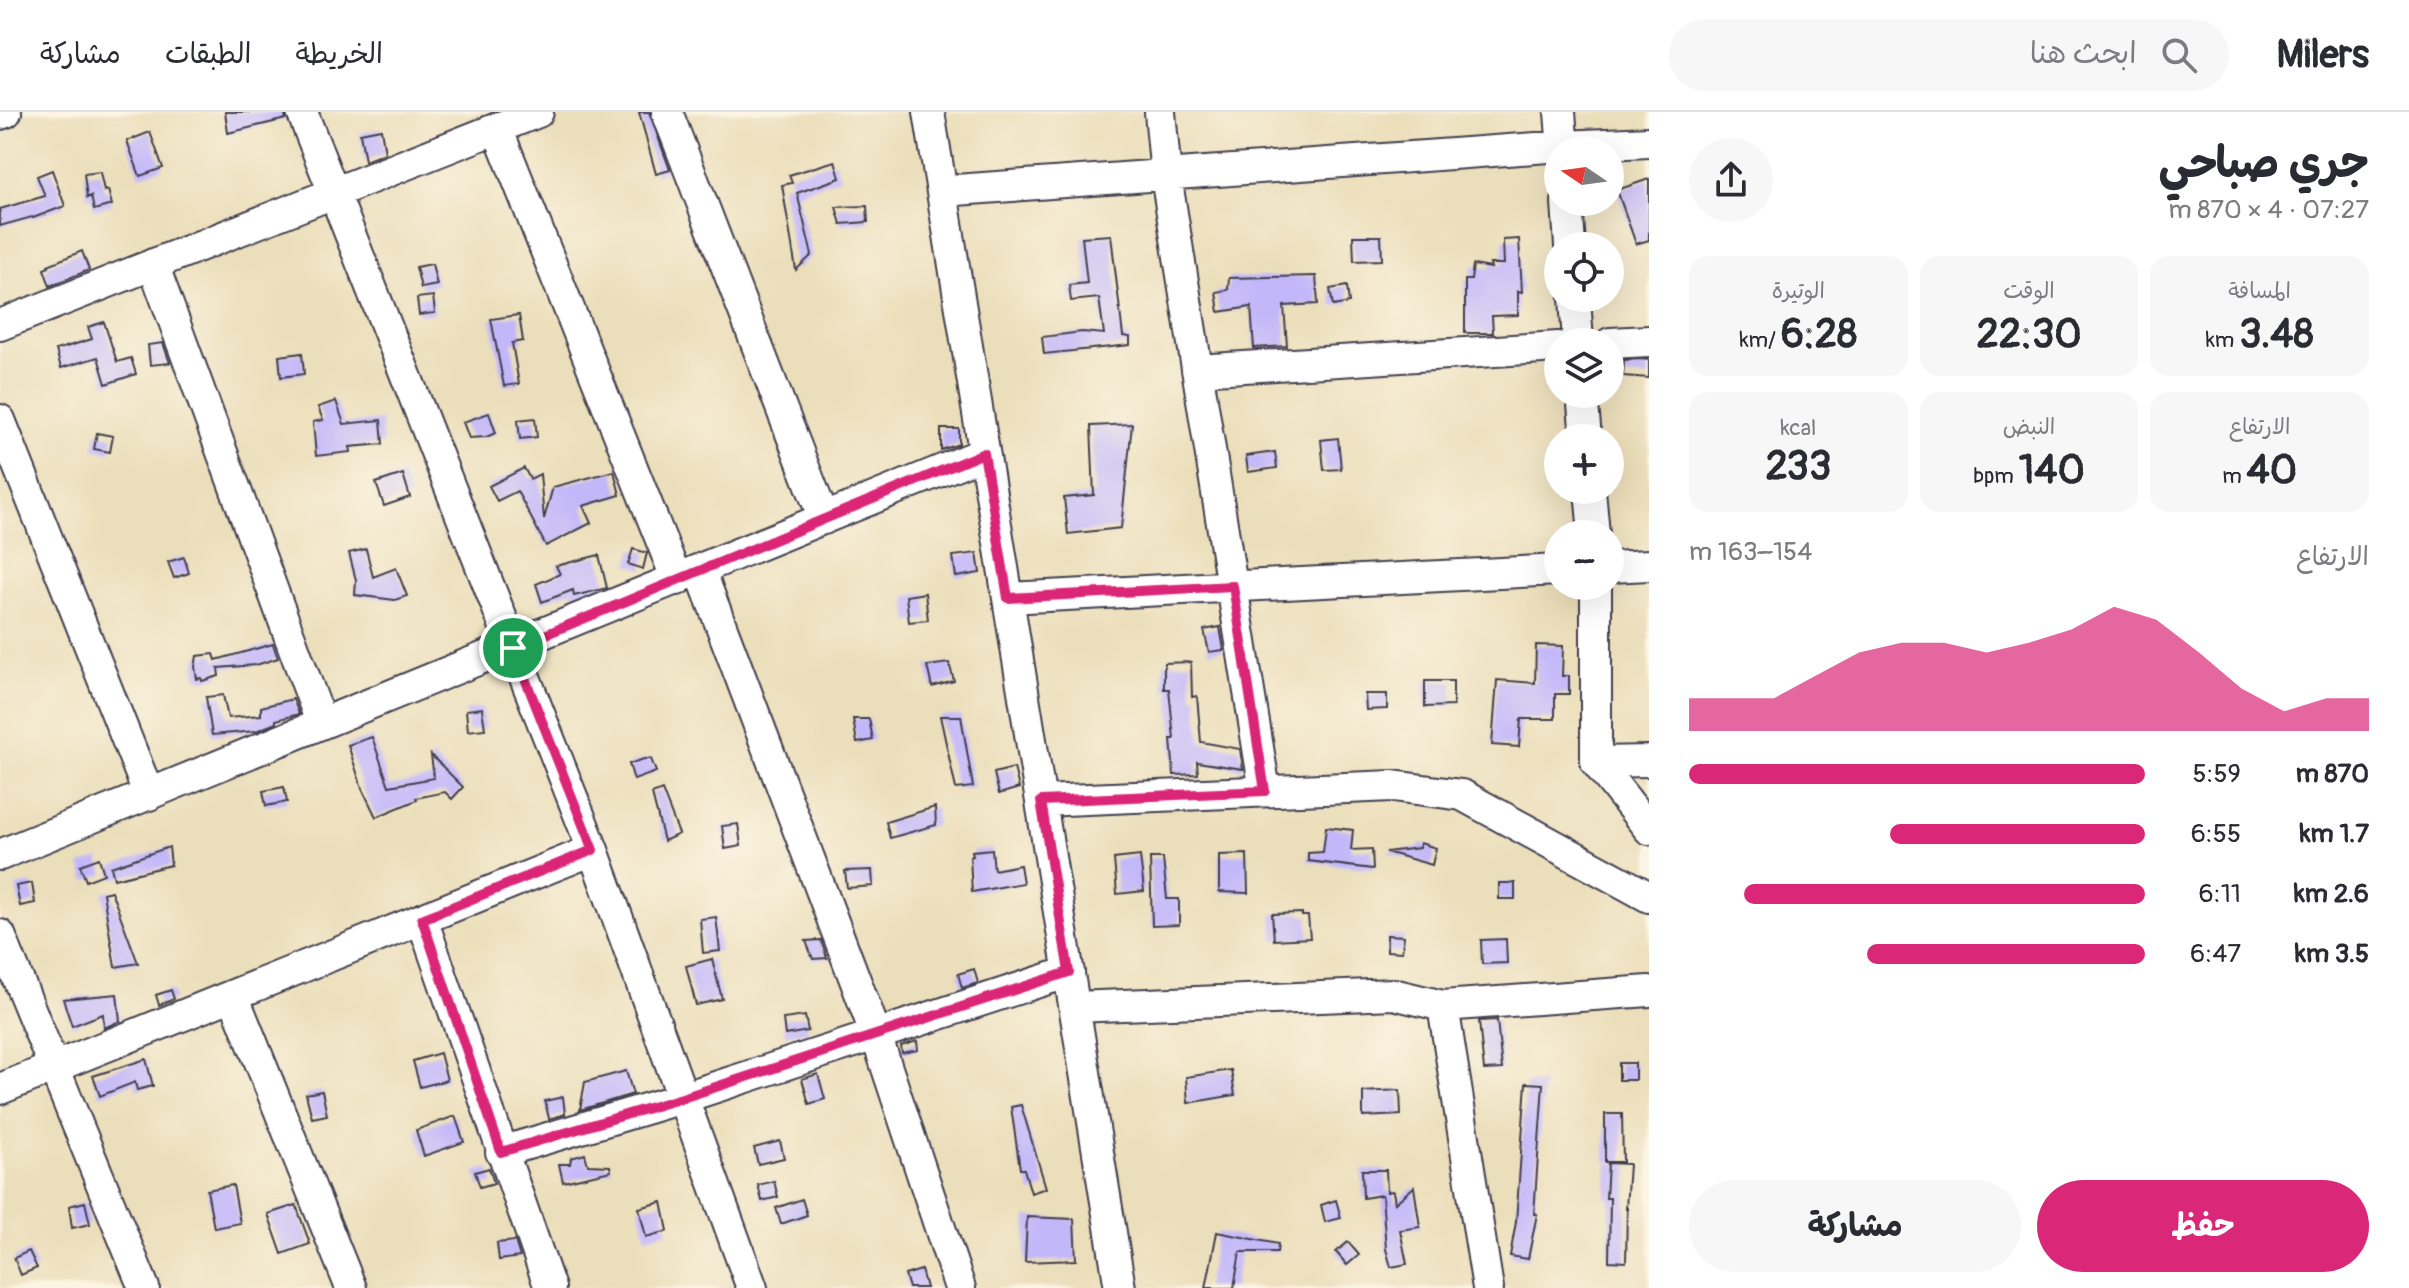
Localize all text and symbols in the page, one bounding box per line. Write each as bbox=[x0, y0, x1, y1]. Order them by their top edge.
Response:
search box bbox=[1669, 19, 2229, 91]
text: Milers bbox=[2277, 31, 2369, 79]
icon: search bbox=[2157, 33, 2201, 77]
text: ابحث هنا bbox=[2030, 35, 2137, 72]
text: مشاركة bbox=[40, 37, 121, 72]
text: الطبقات bbox=[165, 37, 251, 72]
text: الخريطة bbox=[295, 37, 383, 72]
north arrow bbox=[1544, 136, 1624, 216]
map controls bbox=[1544, 136, 1624, 600]
text: جري صباحي bbox=[2159, 136, 2369, 191]
button: share bbox=[1689, 138, 1773, 222]
text: 07:27 · 4 × 870 m bbox=[2169, 194, 2369, 226]
button: locate bbox=[1544, 232, 1624, 312]
text: الوتيرة bbox=[1772, 277, 1825, 305]
text: الوقت bbox=[2003, 277, 2055, 305]
text: المسافة bbox=[2228, 277, 2291, 305]
text: 6:28 bbox=[1781, 310, 1857, 359]
text: 22:30 bbox=[1976, 310, 2082, 359]
text: 3.48 bbox=[2239, 310, 2314, 359]
text: /km bbox=[1739, 326, 1781, 354]
text: km bbox=[2206, 326, 2239, 354]
button: layers bbox=[1544, 328, 1624, 408]
text: النبض bbox=[2003, 413, 2055, 441]
text: الارتفاع bbox=[2229, 413, 2291, 441]
text: kcal bbox=[1780, 414, 1816, 442]
button: + bbox=[1544, 424, 1624, 504]
text: 233 bbox=[1765, 442, 1831, 491]
text: 140 bbox=[2019, 446, 2085, 495]
text: 40 bbox=[2247, 446, 2297, 495]
text: bpm bbox=[1973, 462, 2019, 490]
text: m bbox=[2222, 462, 2247, 490]
button: − bbox=[1544, 520, 1624, 600]
text: 154–163 m bbox=[1689, 536, 1812, 568]
text: الارتفاع bbox=[2296, 541, 2369, 573]
pin bbox=[479, 614, 547, 682]
icon: arrive bbox=[491, 626, 535, 670]
text: 5:59 bbox=[2192, 758, 2241, 790]
text: 870 m bbox=[2296, 758, 2369, 790]
text: 6:55 bbox=[2191, 818, 2241, 850]
text: 1.7 km bbox=[2300, 818, 2369, 850]
text: 6:11 bbox=[2199, 878, 2241, 910]
text: 2.6 km bbox=[2294, 878, 2369, 910]
text: 6:47 bbox=[2190, 938, 2241, 970]
text: 3.5 km bbox=[2295, 938, 2369, 970]
button: مشاركة bbox=[1689, 1180, 2021, 1272]
button: حفظ bbox=[2037, 1180, 2369, 1272]

